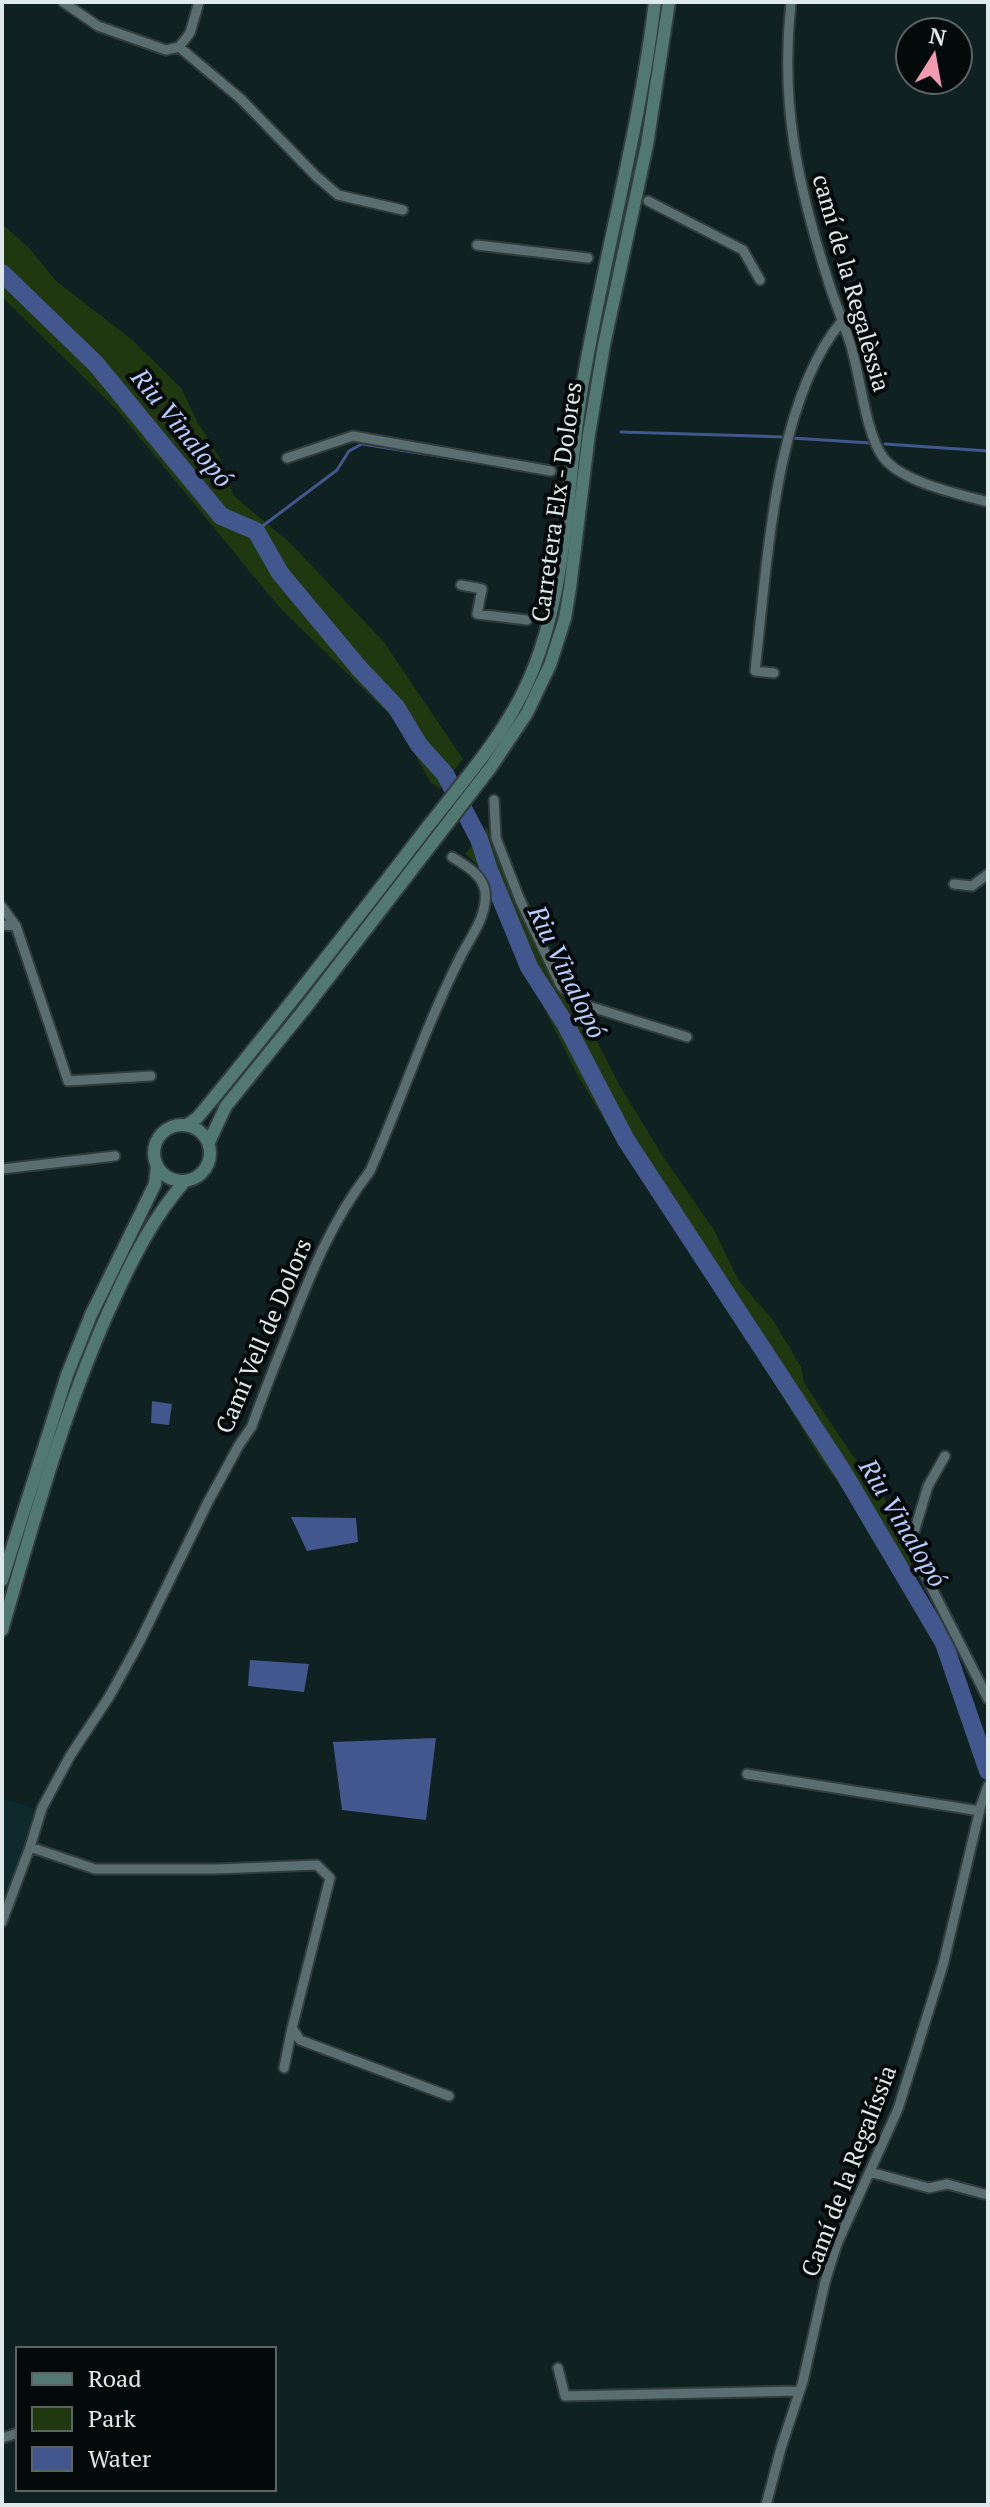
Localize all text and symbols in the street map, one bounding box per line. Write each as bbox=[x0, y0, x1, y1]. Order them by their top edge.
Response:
north arrow bbox=[894, 16, 974, 96]
text: N bbox=[927, 20, 949, 52]
street label: camí de la Regalèssia bbox=[806, 170, 898, 395]
water label: Riu Vinalopó bbox=[124, 360, 241, 494]
street label: Carretera Elx - Dolores bbox=[523, 380, 589, 624]
water label: Riu Vinalopó bbox=[521, 899, 615, 1044]
street label: Camí Vell de Dolors bbox=[208, 1233, 319, 1438]
water label: Riu Vinalopó bbox=[852, 1451, 955, 1593]
street label: Camí de la Regalíssia bbox=[793, 2060, 903, 2281]
legend bbox=[16, 2347, 276, 2491]
text: Road bbox=[88, 2362, 142, 2394]
text: Park bbox=[88, 2402, 137, 2434]
text: Water bbox=[88, 2442, 152, 2474]

